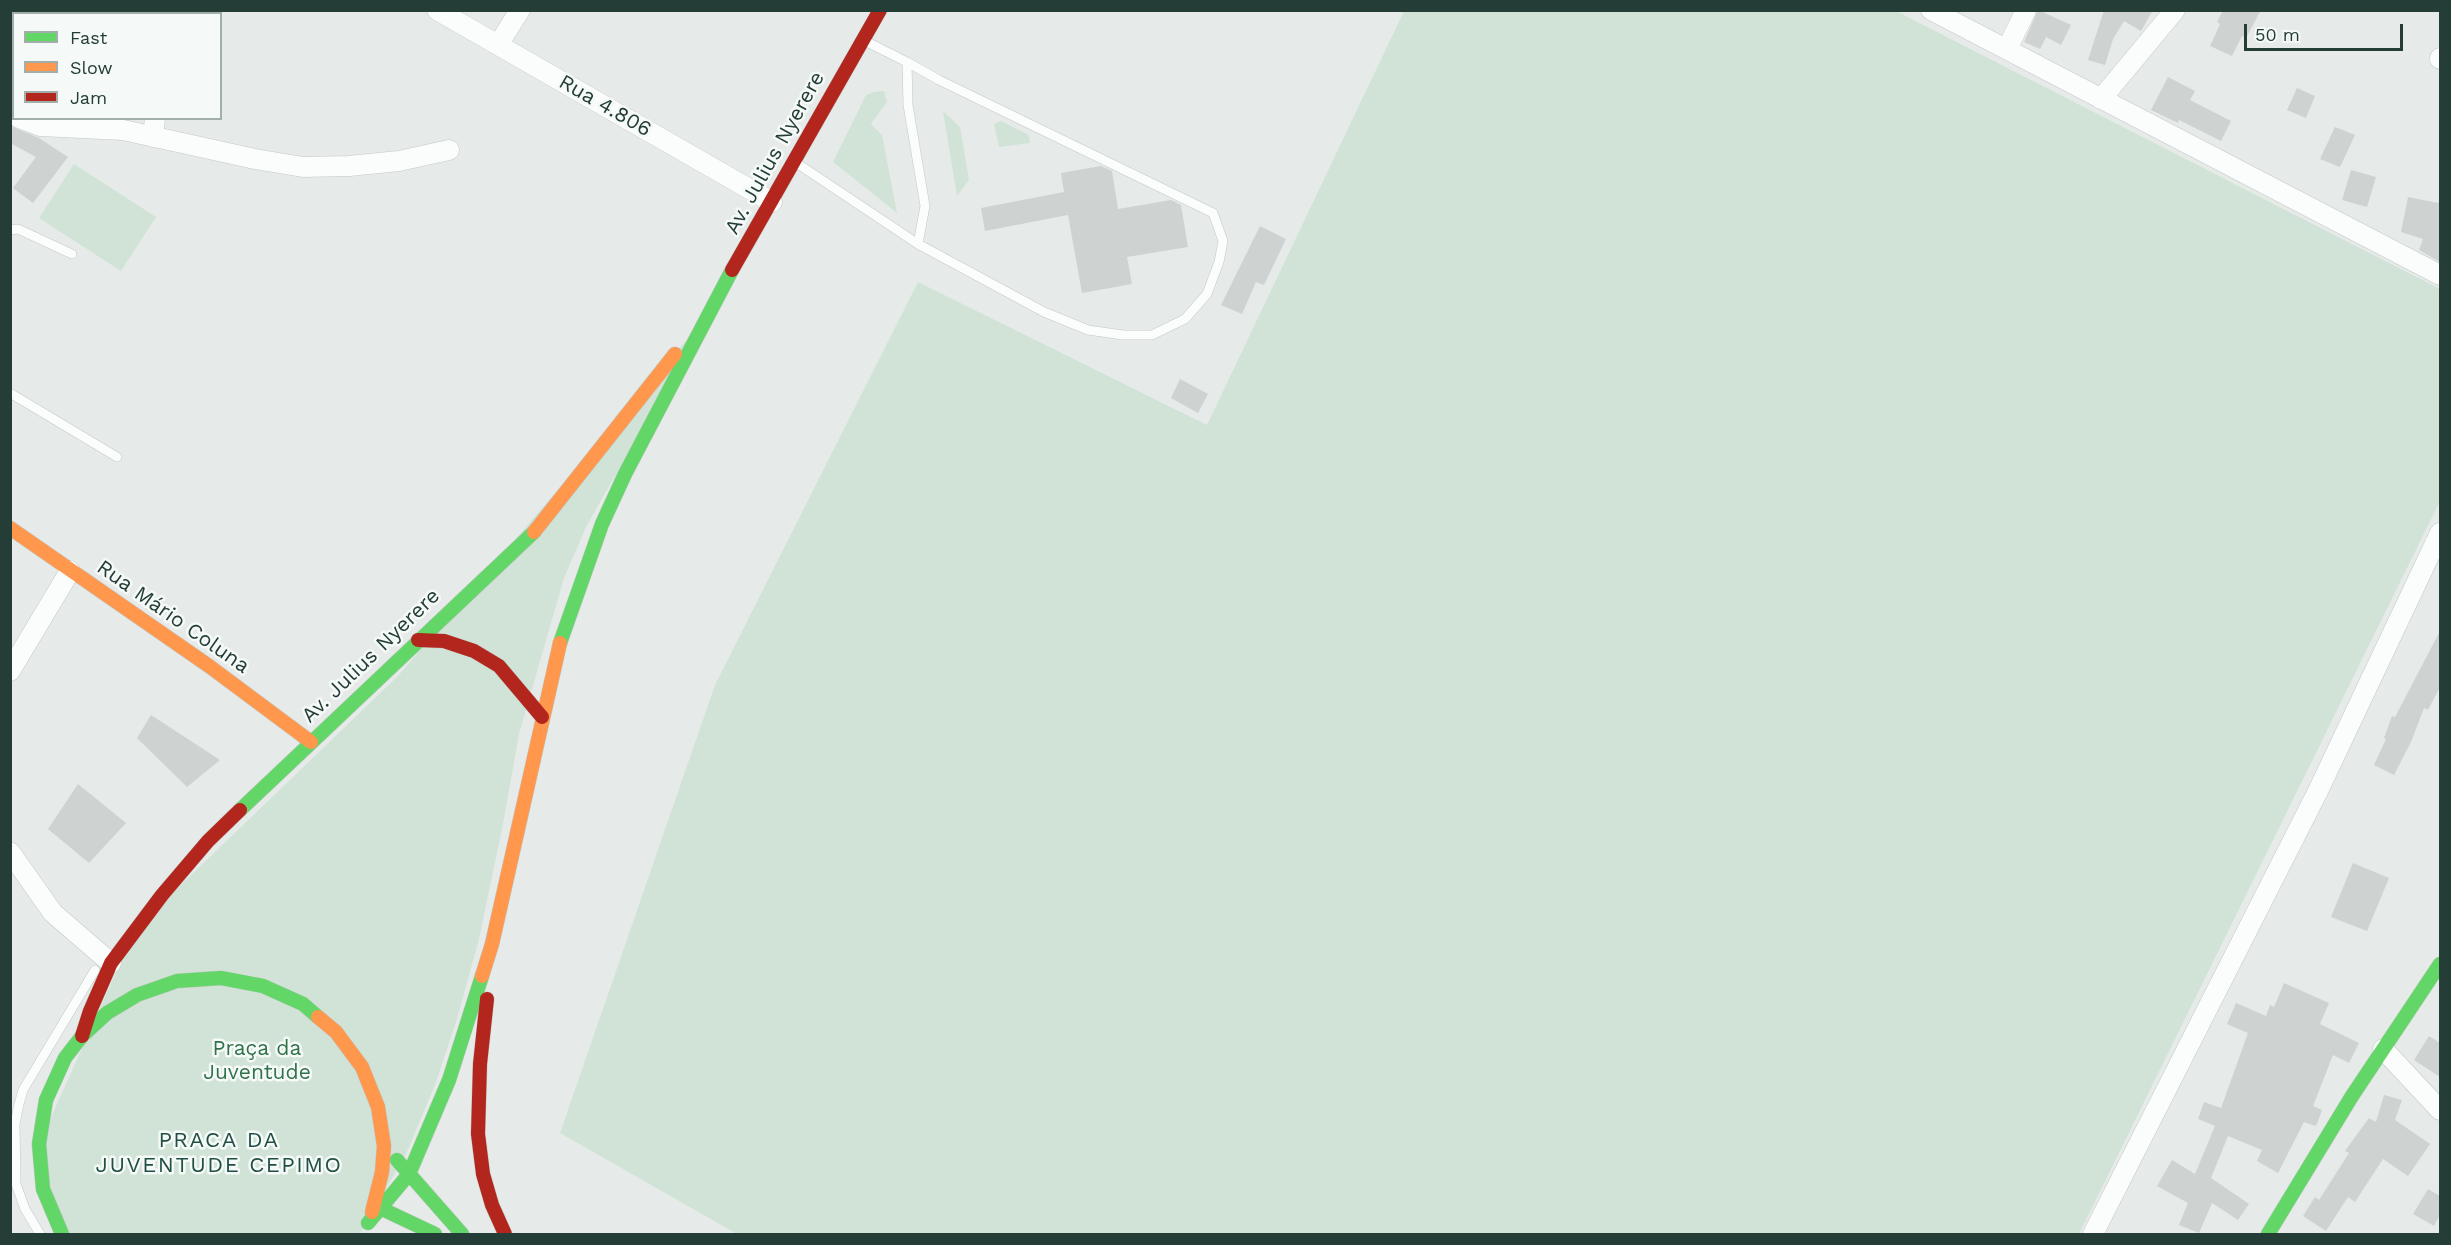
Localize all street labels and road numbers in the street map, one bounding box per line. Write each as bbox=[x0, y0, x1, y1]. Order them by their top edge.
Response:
street label: Av. Julius Nyerere bbox=[720, 67, 830, 239]
street label: Rua 4.806 bbox=[554, 69, 656, 143]
street label: Rua Mário Coluna bbox=[92, 555, 254, 679]
street label: Av. Julius Nyerere bbox=[297, 584, 445, 728]

